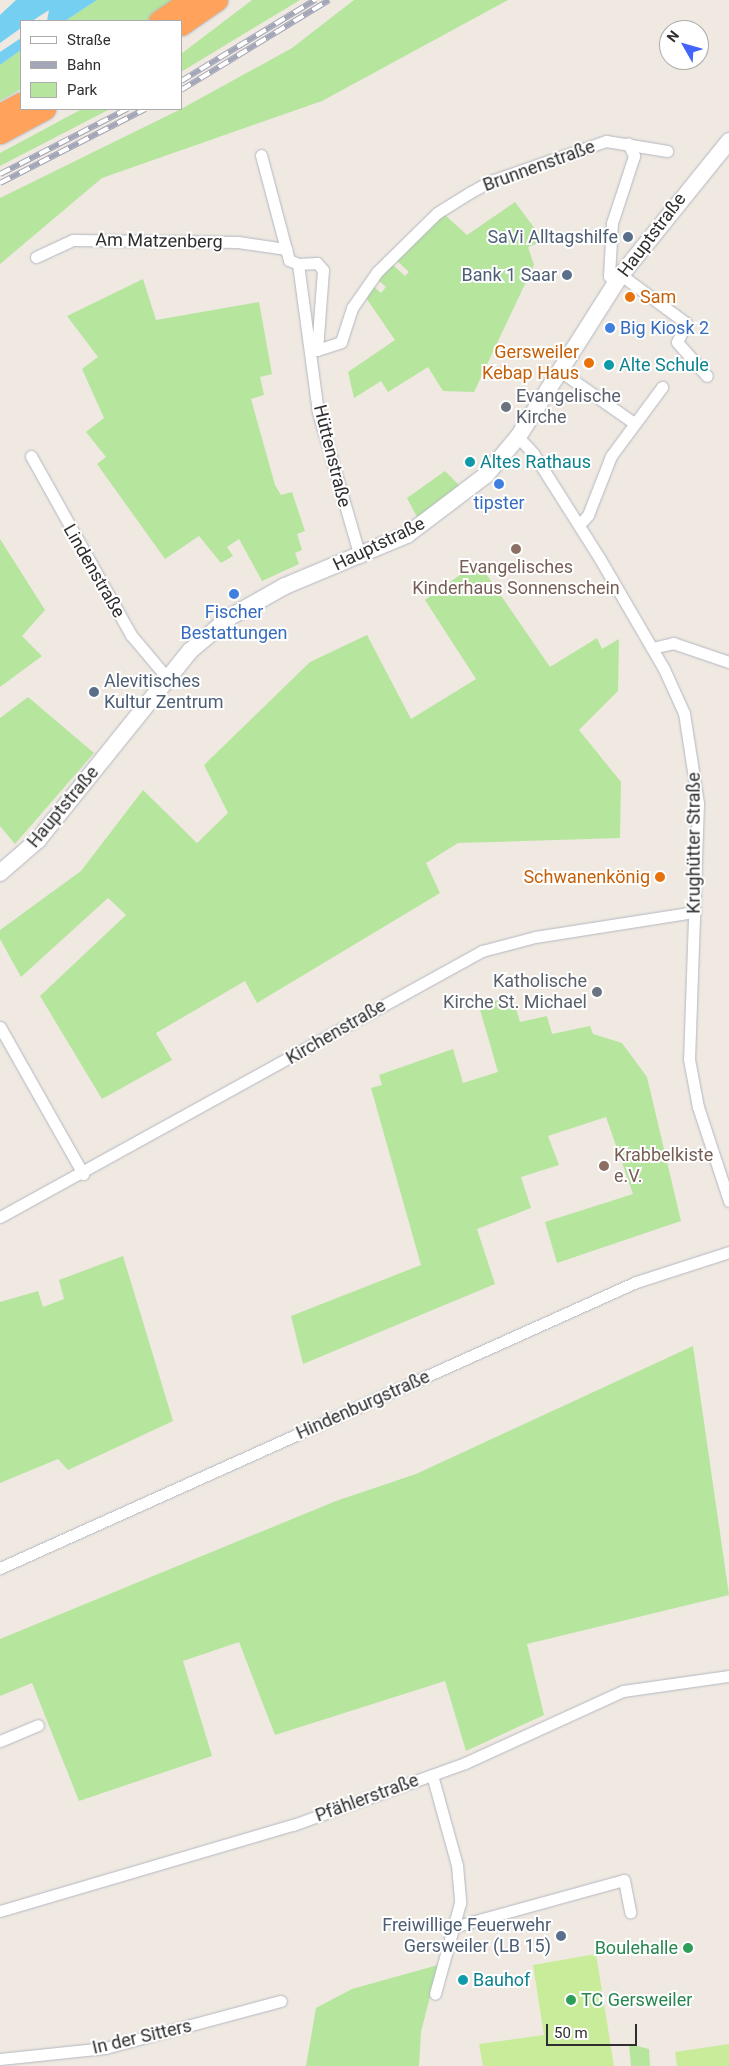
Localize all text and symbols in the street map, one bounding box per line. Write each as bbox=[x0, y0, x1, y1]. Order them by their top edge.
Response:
legend bbox=[20, 20, 182, 110]
north arrow bbox=[659, 20, 709, 70]
text: N bbox=[664, 28, 682, 45]
text: Straße bbox=[67, 31, 111, 49]
text: Bahn bbox=[67, 56, 101, 74]
text: Park bbox=[67, 81, 97, 99]
street label: Brunnenstraße bbox=[480, 136, 598, 196]
street label: Hauptstraße bbox=[613, 189, 691, 281]
place label: SaVi Alltagshilfe bbox=[487, 226, 618, 248]
street label: Am Matzenberg bbox=[95, 229, 223, 253]
marker: SaVi Alltagshilfe bbox=[622, 231, 634, 243]
place label: Bank 1 Saar bbox=[462, 264, 557, 286]
marker: Bank 1 Saar bbox=[561, 269, 573, 281]
place label: Sam bbox=[640, 286, 676, 308]
marker: Sam bbox=[624, 291, 636, 303]
place label: Big Kiosk 2 bbox=[620, 317, 709, 339]
marker: Big Kiosk 2 bbox=[604, 322, 616, 334]
place label: Gersweiler Kebap Haus bbox=[482, 342, 579, 384]
place label: Alte Schule bbox=[619, 354, 709, 376]
marker: Gersweiler Kebap Haus bbox=[583, 357, 595, 369]
marker: Alte Schule bbox=[603, 359, 615, 371]
place label: Evangelische Kirche bbox=[516, 386, 621, 428]
marker: Evangelische Kirche bbox=[500, 401, 512, 413]
street label: Hüttenstraße bbox=[309, 402, 355, 510]
place label: Altes Rathaus bbox=[480, 451, 591, 473]
marker: Altes Rathaus bbox=[464, 456, 476, 468]
marker: tipster bbox=[493, 478, 505, 490]
place label: tipster bbox=[473, 492, 525, 514]
street label: Hauptstraße bbox=[330, 512, 428, 576]
street label: Lindenstraße bbox=[58, 520, 130, 622]
marker: Evangelisches Kinderhaus Sonnenschein bbox=[510, 543, 522, 555]
place label: Evangelisches Kinderhaus Sonnenschein bbox=[412, 557, 620, 600]
marker: Fischer Bestattungen bbox=[228, 588, 240, 600]
place label: Fischer Bestattungen bbox=[181, 602, 287, 644]
place label: Alevitisches Kultur Zentrum bbox=[104, 671, 224, 714]
marker: Alevitisches Kultur Zentrum bbox=[88, 686, 100, 698]
street label: Hauptstraße bbox=[23, 762, 103, 852]
street label: Krughütter Straße bbox=[683, 772, 705, 914]
place label: Schwanenkönig bbox=[523, 866, 650, 888]
marker: Schwanenkönig bbox=[654, 871, 666, 883]
place label: Katholische Kirche St. Michael bbox=[443, 971, 587, 1014]
marker: Katholische Kirche St. Michael bbox=[591, 986, 603, 998]
street label: Kirchenstraße bbox=[282, 995, 390, 1069]
place label: Krabbelkiste e.V. bbox=[614, 1145, 713, 1188]
marker: Krabbelkiste e.V. bbox=[598, 1160, 610, 1172]
street label: Hindenburgstraße bbox=[293, 1366, 433, 1444]
street label: Pfählerstraße bbox=[312, 1769, 422, 1827]
place label: Freiwillige Feuerwehr Gersweiler (LB 15) bbox=[382, 1915, 551, 1958]
marker: Freiwillige Feuerwehr Gersweiler (LB 15) bbox=[555, 1930, 567, 1942]
place label: Boulehalle bbox=[595, 1937, 678, 1959]
marker: Boulehalle bbox=[682, 1942, 694, 1954]
place label: Bauhof bbox=[473, 1969, 530, 1991]
marker: Bauhof bbox=[457, 1974, 469, 1986]
place label: TC Gersweiler bbox=[581, 1989, 692, 2011]
marker: TC Gersweiler bbox=[565, 1994, 577, 2006]
scale bar bbox=[549, 2014, 640, 2046]
street label: In der Sitters bbox=[90, 2015, 194, 2059]
text: 50 m bbox=[554, 2024, 588, 2042]

